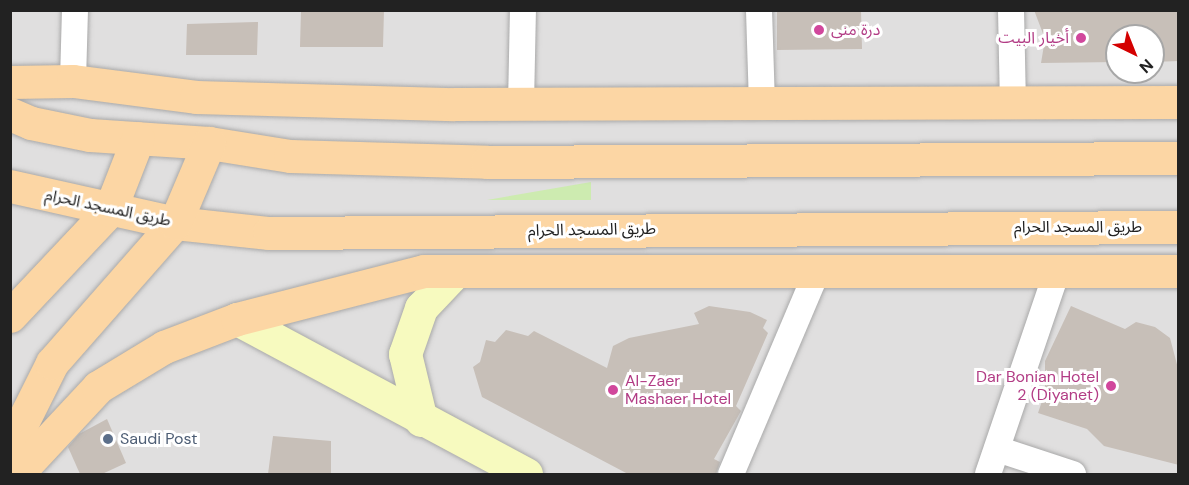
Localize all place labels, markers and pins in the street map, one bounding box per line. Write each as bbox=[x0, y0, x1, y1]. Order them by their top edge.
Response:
place label: درة منى bbox=[831, 20, 880, 40]
marker: درة منى bbox=[812, 23, 826, 37]
place label: أخيار البيت bbox=[998, 28, 1069, 48]
marker: أخيار البيت bbox=[1074, 31, 1088, 45]
place label: Dar Bonian Hotel 2 (Diyanet) bbox=[976, 367, 1099, 405]
place label: Al-Zaer Mashaer Hotel bbox=[625, 371, 731, 409]
marker: Dar Bonian Hotel 2 (Diyanet) bbox=[1104, 379, 1118, 393]
marker: Al-Zaer Mashaer Hotel bbox=[606, 383, 620, 397]
place label: Saudi Post bbox=[120, 429, 198, 449]
marker: Saudi Post bbox=[101, 432, 115, 446]

